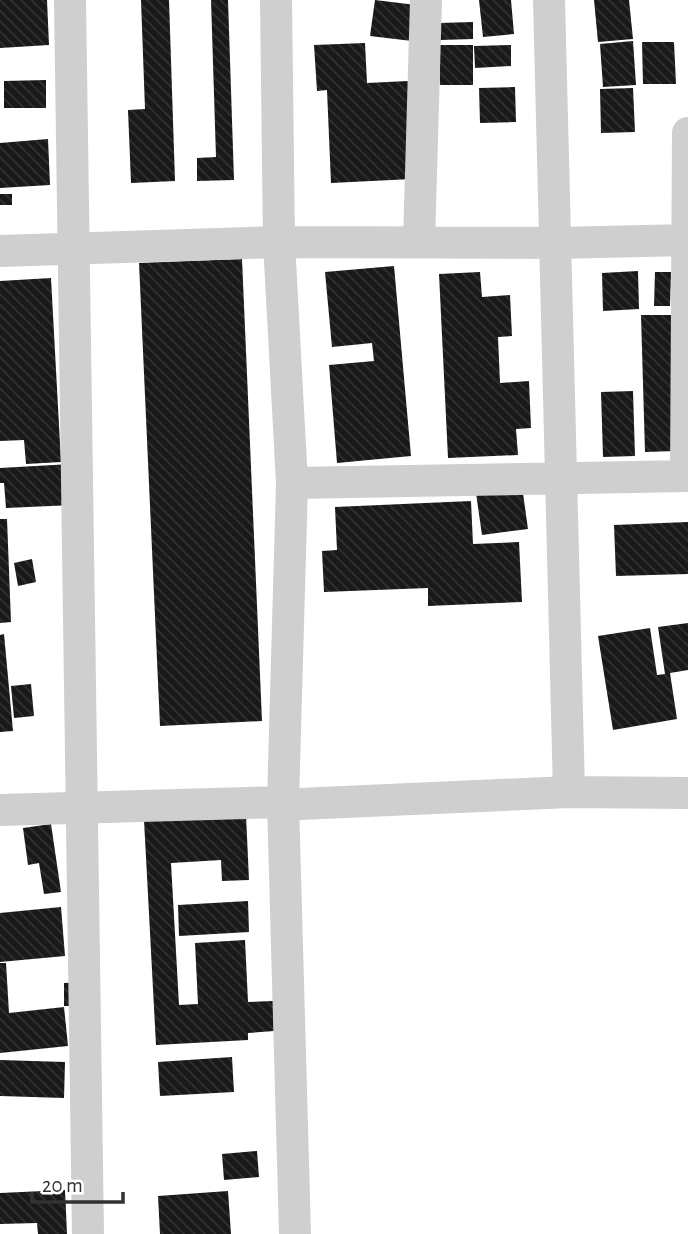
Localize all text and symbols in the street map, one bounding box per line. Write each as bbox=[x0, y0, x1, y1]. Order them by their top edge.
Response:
scale bar bbox=[32, 1160, 122, 1204]
text: 20 m bbox=[42, 1175, 83, 1196]

